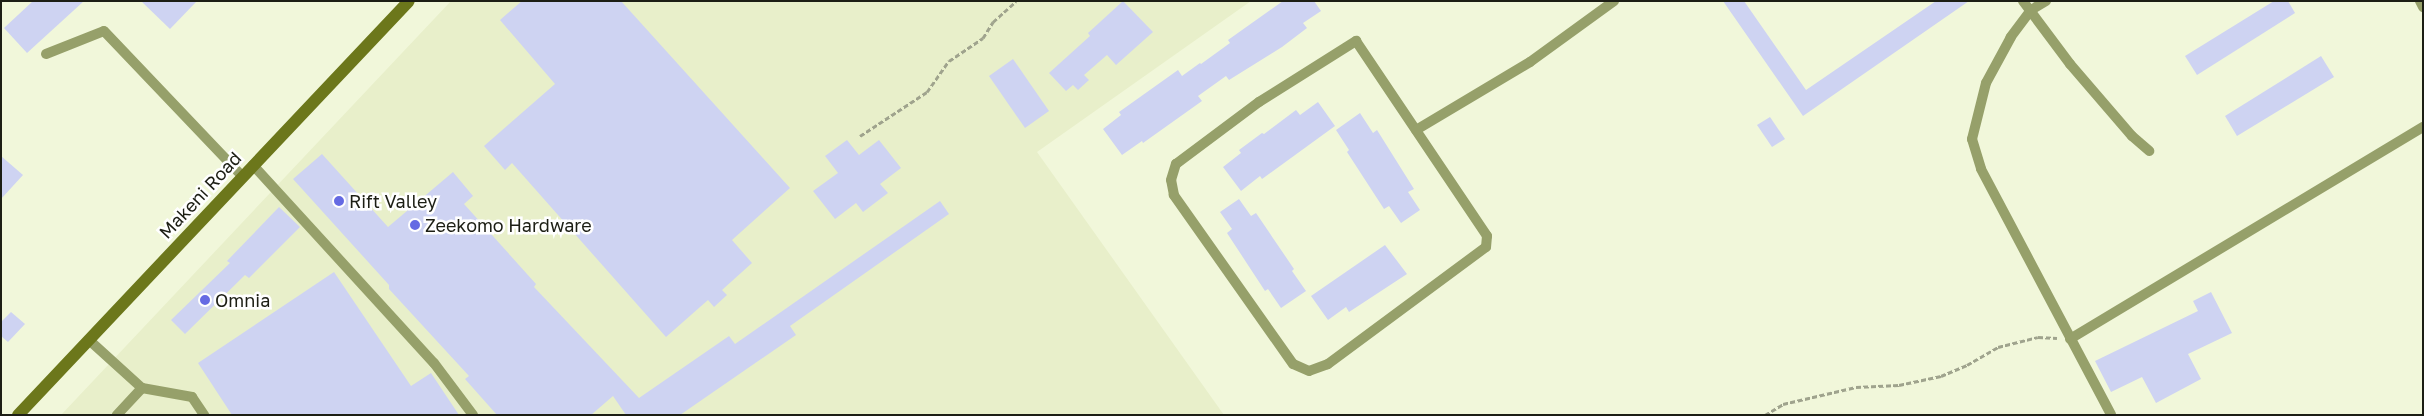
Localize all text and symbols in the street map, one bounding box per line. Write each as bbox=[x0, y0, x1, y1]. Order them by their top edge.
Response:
street label: Makeni Road bbox=[154, 147, 246, 243]
place label: Rift Valley bbox=[349, 190, 437, 212]
marker: Rift Valley bbox=[333, 195, 345, 207]
place label: Zeekomo Hardware bbox=[425, 214, 592, 236]
marker: Zeekomo Hardware bbox=[409, 219, 421, 231]
place label: Omnia bbox=[215, 289, 270, 311]
marker: Omnia bbox=[199, 294, 211, 306]

